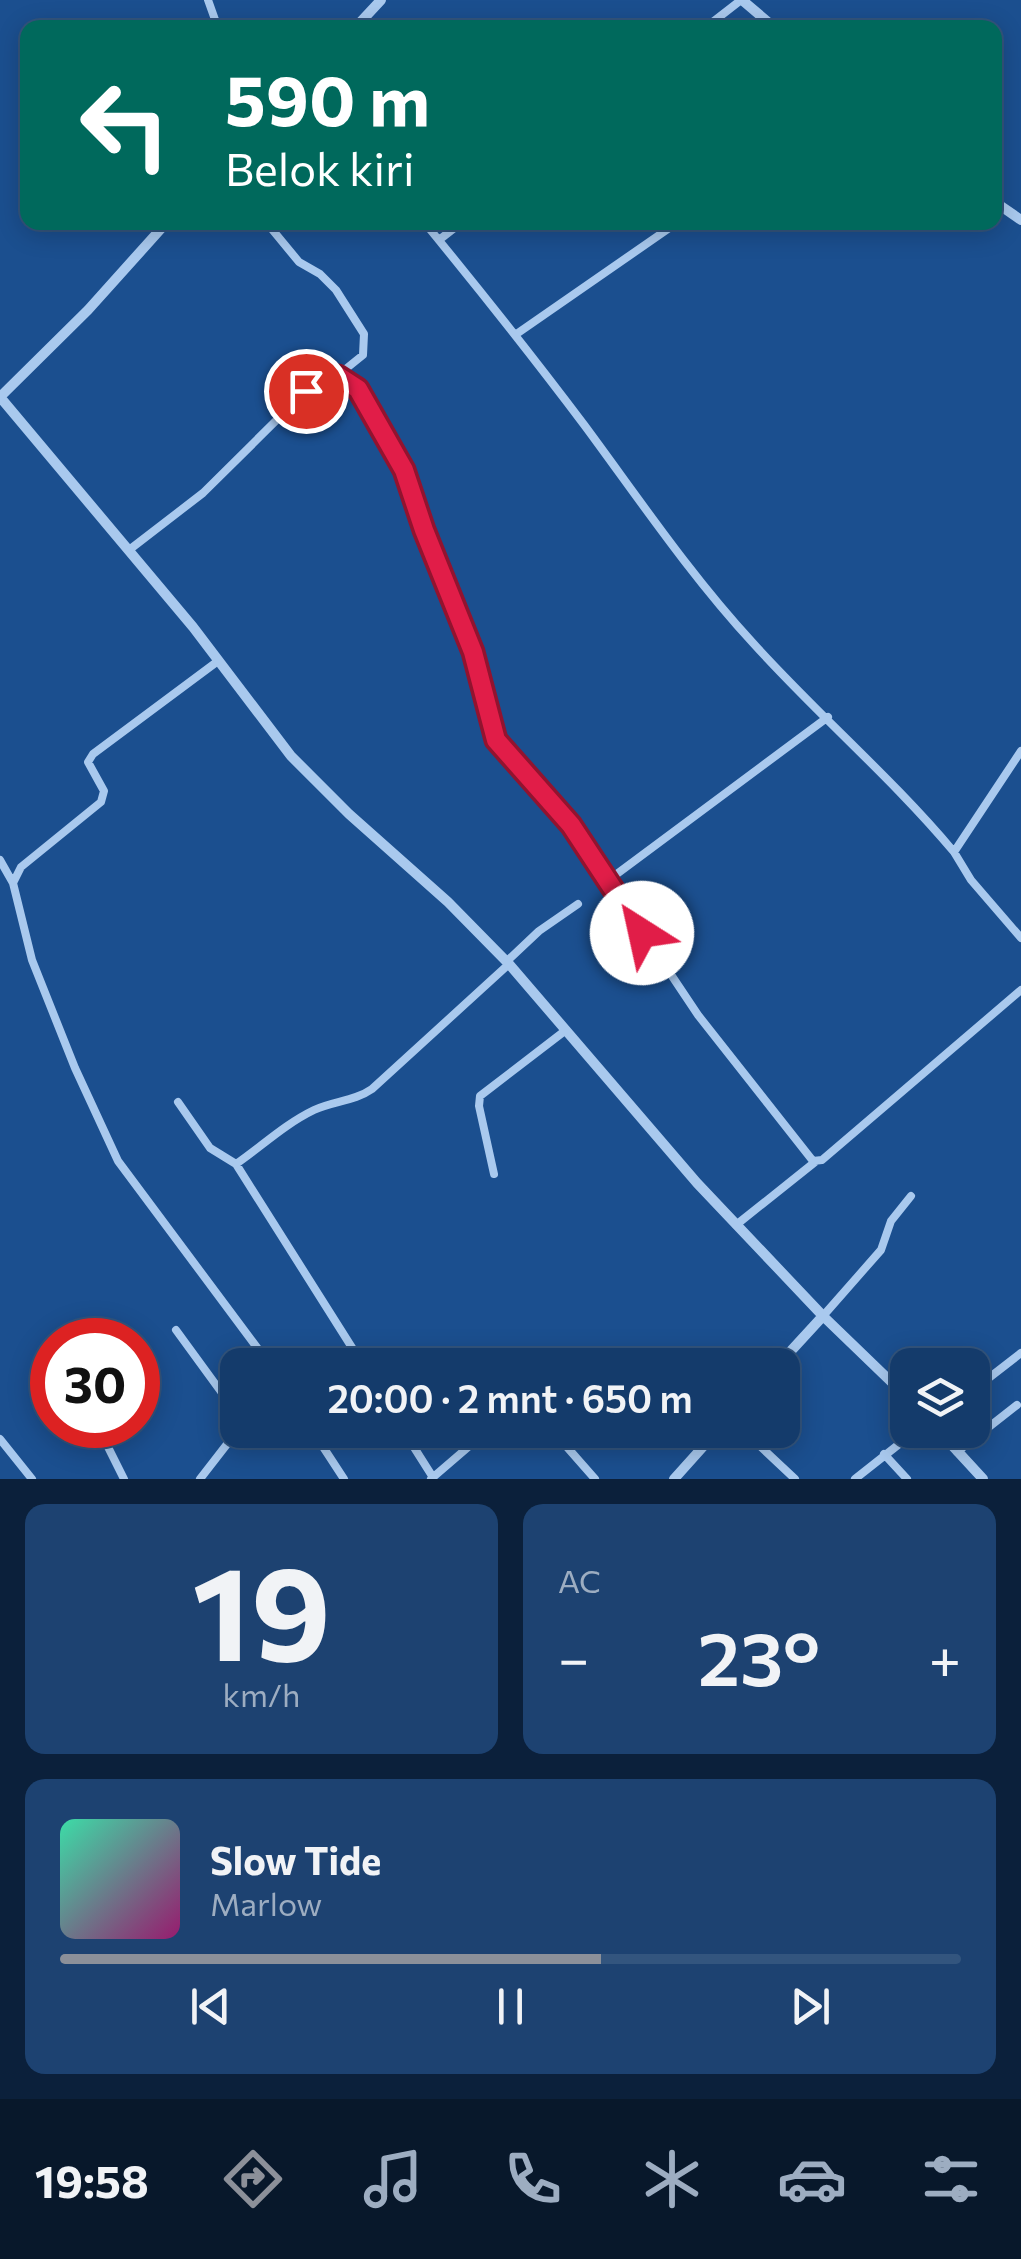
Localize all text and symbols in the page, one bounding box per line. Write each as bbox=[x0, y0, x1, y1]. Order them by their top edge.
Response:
text: 590 m bbox=[225, 55, 430, 140]
icon: left bbox=[60, 60, 190, 190]
text: Belok kiri bbox=[225, 140, 415, 195]
pin bbox=[264, 349, 349, 434]
icon: arrive bbox=[279, 364, 334, 419]
position arrow bbox=[590, 881, 694, 985]
speed limit sign: 30 bbox=[30, 1318, 160, 1448]
map controls bbox=[890, 1348, 990, 1448]
button: layers bbox=[890, 1348, 990, 1448]
text: 20:00 · 2 mnt · 650 m bbox=[327, 1374, 693, 1421]
text: 19 bbox=[192, 1529, 331, 1688]
text: AC bbox=[558, 1560, 601, 1600]
text: 23° bbox=[698, 1610, 820, 1701]
text: − bbox=[558, 1623, 589, 1690]
text: + bbox=[929, 1623, 961, 1690]
text: km/h bbox=[223, 1674, 300, 1714]
text: Slow Tide bbox=[210, 1836, 381, 1883]
text: Marlow bbox=[210, 1883, 322, 1923]
icon: previous bbox=[183, 1979, 238, 2034]
icon: pause bbox=[483, 1979, 538, 2034]
icon: next bbox=[783, 1979, 838, 2034]
icon: directions bbox=[218, 2144, 288, 2214]
icon: music bbox=[358, 2144, 428, 2214]
icon: phone bbox=[498, 2144, 568, 2214]
icon: climate bbox=[637, 2144, 707, 2214]
icon: car bbox=[777, 2144, 847, 2214]
icon: filters bbox=[916, 2144, 986, 2214]
text: 19:58 bbox=[35, 2152, 149, 2207]

